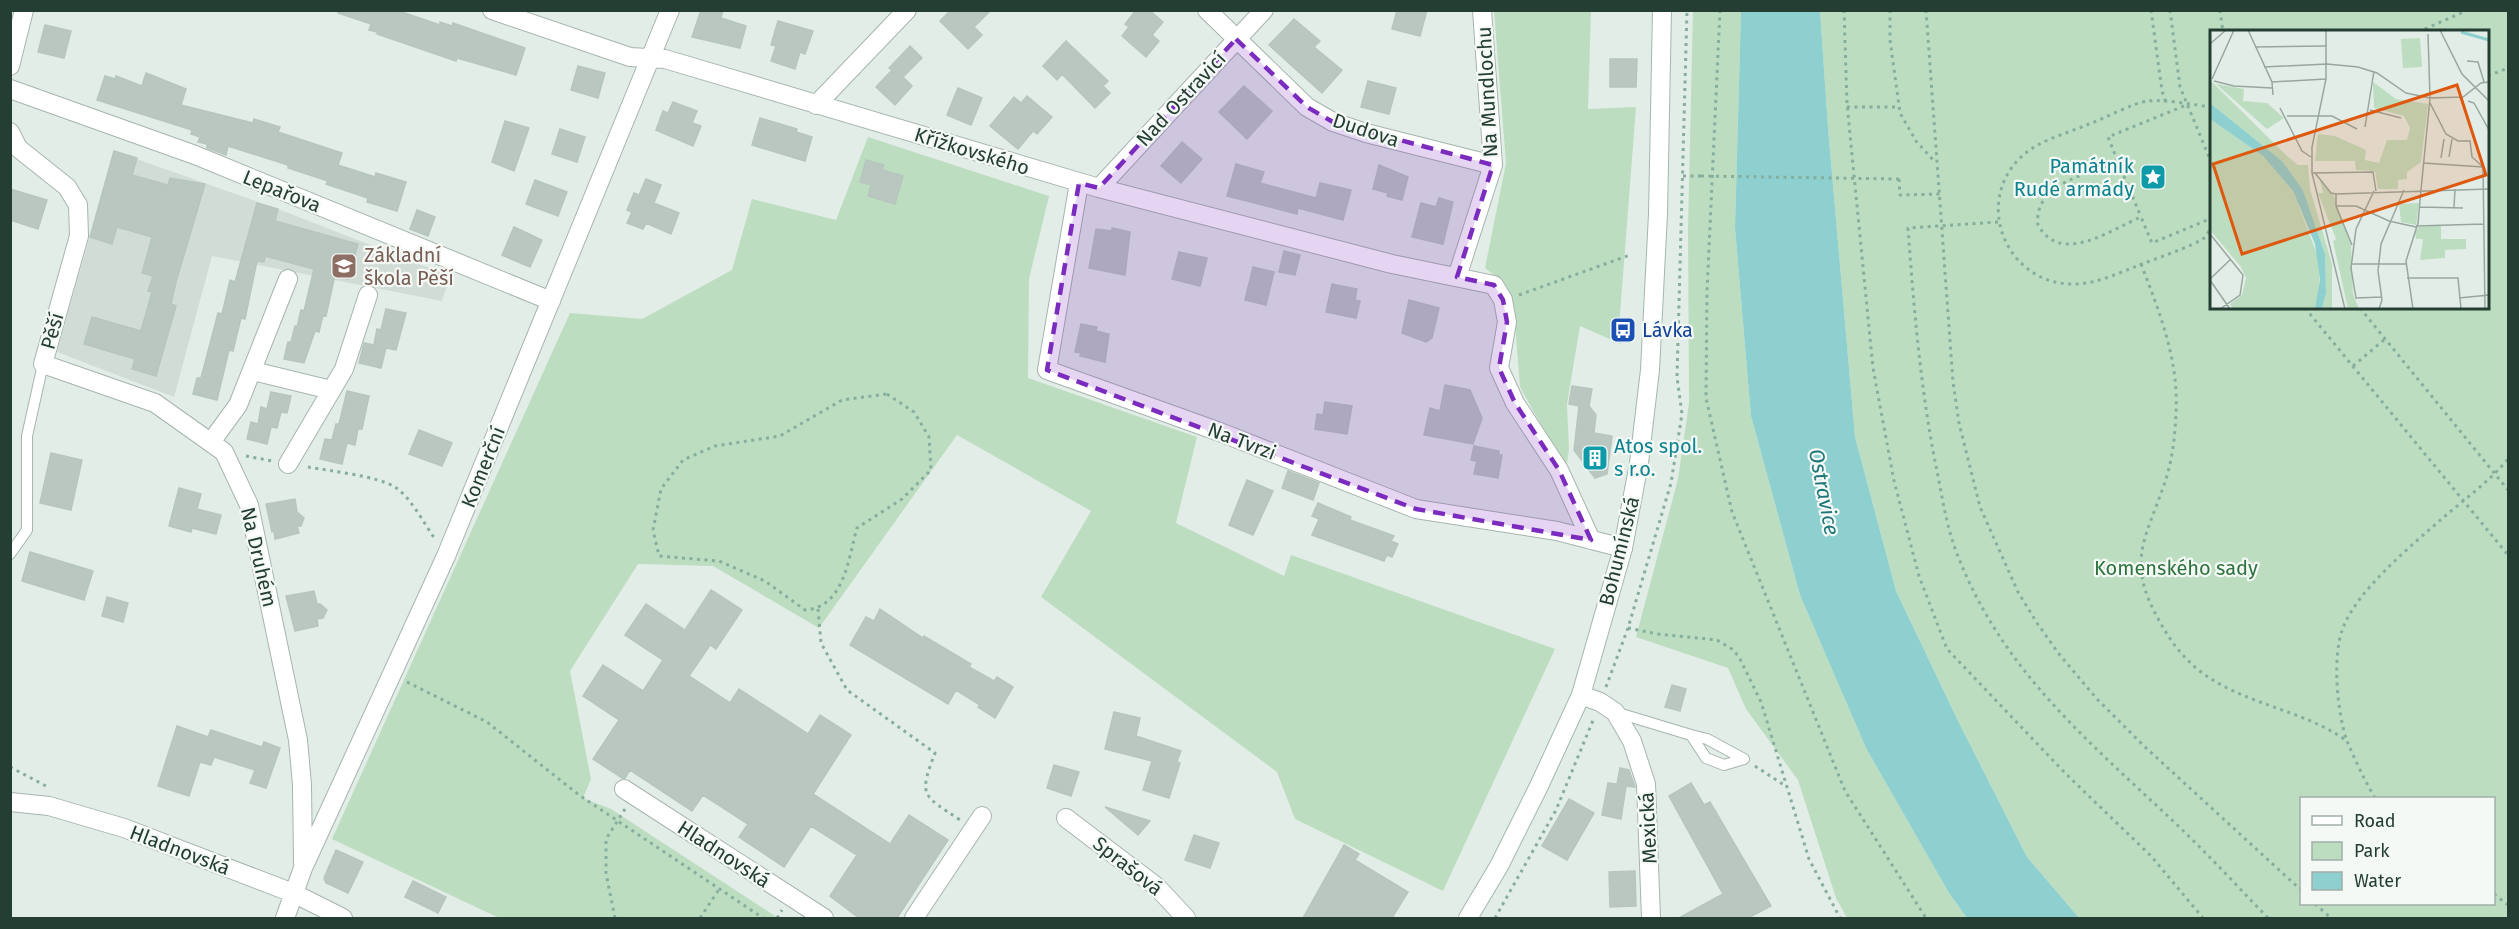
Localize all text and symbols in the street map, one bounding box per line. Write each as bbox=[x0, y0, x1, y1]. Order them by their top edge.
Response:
street label: Na Mundlochu bbox=[1472, 26, 1502, 158]
inset map bbox=[2210, 30, 2489, 309]
street label: Nad Ostravicí bbox=[1131, 46, 1231, 151]
street label: Dudova bbox=[1330, 108, 1402, 152]
street label: Křížkovského bbox=[912, 122, 1032, 180]
place label: Památník Rudé armády bbox=[2014, 154, 2135, 201]
place icon: Památník Rudé armády bbox=[2138, 162, 2168, 192]
street label: Lepařova bbox=[239, 165, 325, 217]
place label: Základní škola Pěší bbox=[364, 243, 454, 290]
school or university icon: Základní škola Pěší bbox=[329, 251, 359, 281]
street label: Pěší bbox=[35, 310, 69, 352]
bus stop icon: Lávka bbox=[1608, 315, 1638, 345]
place label: Lávka bbox=[1642, 318, 1693, 342]
street label: Na Tvrzi bbox=[1204, 417, 1280, 465]
street label: Komerční bbox=[456, 423, 510, 511]
place label: Atos spol. s r.o. bbox=[1614, 434, 1702, 481]
building icon: Atos spol. s r.o. bbox=[1580, 443, 1610, 473]
water label: Ostravice bbox=[1803, 447, 1845, 537]
street label: Bohumínská bbox=[1594, 494, 1644, 608]
street label: Na Druhém bbox=[236, 505, 282, 609]
park label: Komenského sady bbox=[2094, 556, 2258, 580]
street label: Mexická bbox=[1634, 791, 1662, 865]
legend bbox=[2300, 797, 2495, 905]
text: Road bbox=[2354, 810, 2396, 832]
street label: Hladnovská bbox=[673, 815, 775, 893]
street label: Hladnovská bbox=[127, 820, 233, 880]
street label: Sprašová bbox=[1088, 831, 1168, 901]
text: Park bbox=[2354, 840, 2390, 862]
text: Water bbox=[2354, 870, 2401, 892]

